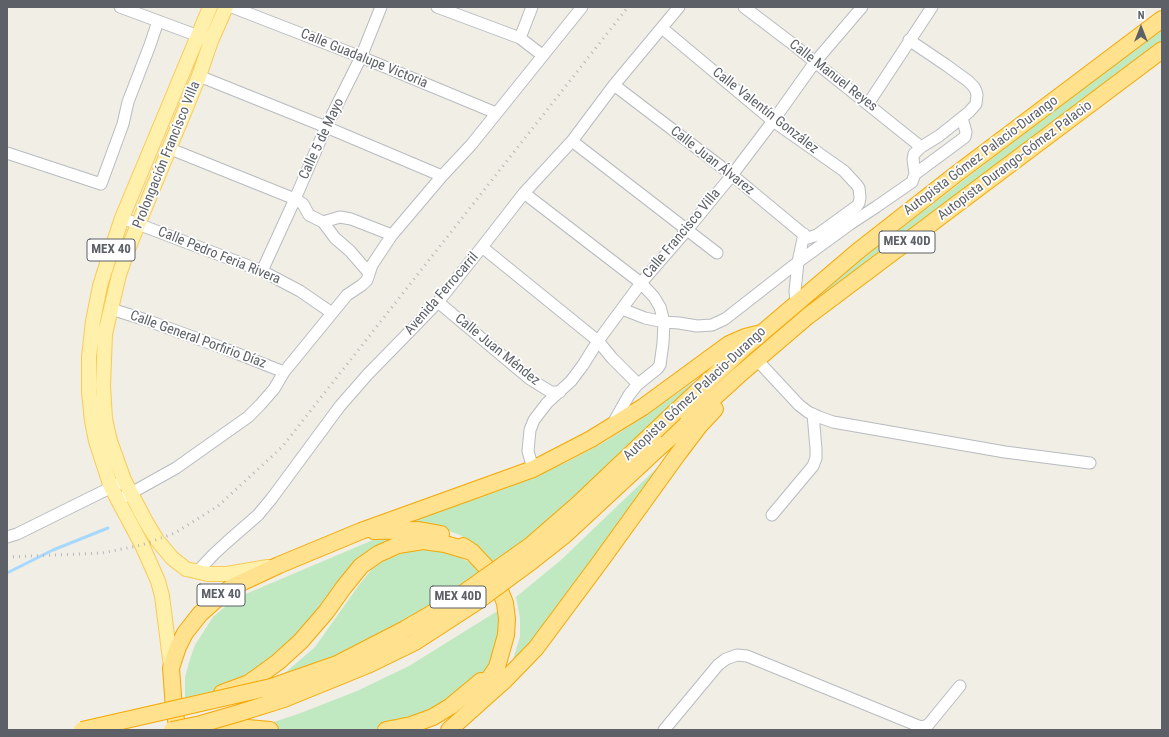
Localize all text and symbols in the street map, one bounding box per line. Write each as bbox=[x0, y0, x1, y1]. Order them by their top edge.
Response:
north arrow bbox=[1121, 8, 1161, 48]
text: N bbox=[1138, 9, 1144, 22]
street label: Calle Guadalupe Victoria bbox=[298, 26, 430, 92]
street label: Calle Manuel Reyes bbox=[786, 36, 880, 116]
street label: Calle Valentín González bbox=[709, 64, 821, 158]
street label: Prolongación Francisco Villa bbox=[130, 79, 204, 231]
street label: Autopista Gómez Palacio-Durango bbox=[901, 92, 1061, 220]
street label: Calle 5 de Mayo bbox=[296, 96, 348, 182]
street label: Autopista Durango-Gómez Palacio bbox=[935, 97, 1095, 225]
street label: Calle Juan Álvarez bbox=[667, 123, 757, 199]
street label: Calle Francisco Villa bbox=[640, 186, 724, 282]
street label: Calle Pedro Feria Rivera bbox=[155, 224, 283, 288]
road number: MEX 40D bbox=[879, 231, 935, 253]
road number: MEX 40 bbox=[87, 239, 135, 261]
street label: Avenida Ferrocarril bbox=[402, 249, 482, 339]
street label: Calle General Porfirio Díaz bbox=[128, 308, 268, 372]
street label: Calle Juan Méndez bbox=[451, 311, 543, 389]
street label: Autopista Gómez Palacio-Durango bbox=[620, 323, 770, 465]
road number: MEX 40 bbox=[197, 584, 245, 606]
road number: MEX 40D bbox=[430, 586, 486, 608]

